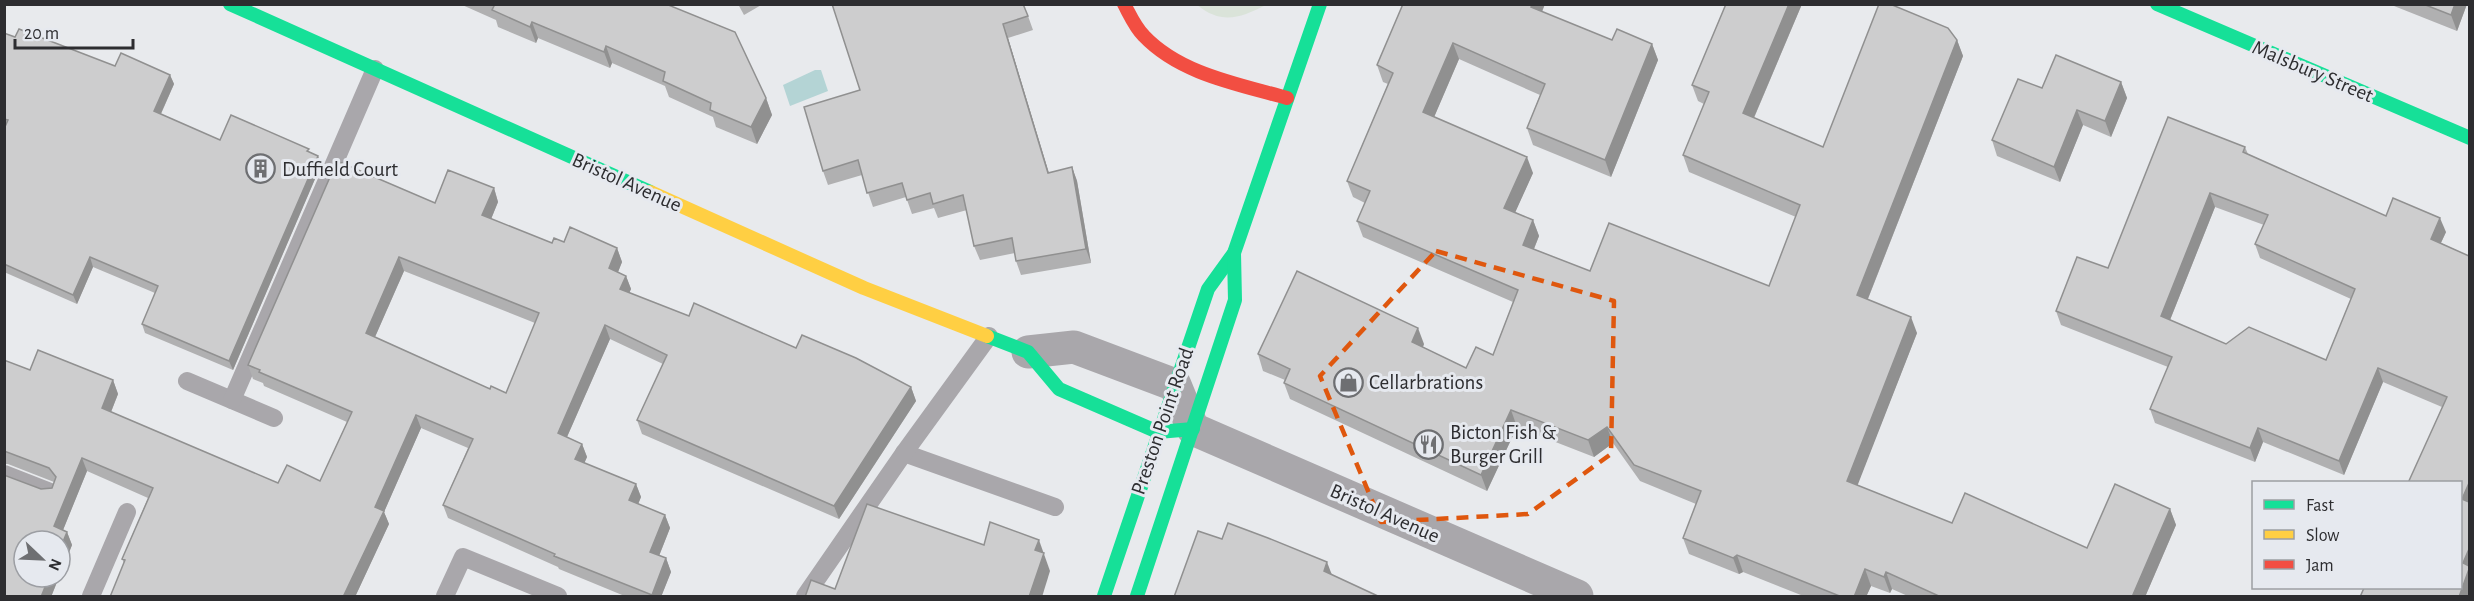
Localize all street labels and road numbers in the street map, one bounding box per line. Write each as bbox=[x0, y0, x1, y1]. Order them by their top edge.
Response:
street label: Malsbury Street bbox=[2249, 37, 2377, 106]
street label: Bristol Avenue bbox=[569, 149, 685, 216]
street label: Preston Point Road bbox=[1127, 345, 1197, 497]
street label: Bristol Avenue bbox=[1327, 480, 1443, 547]

